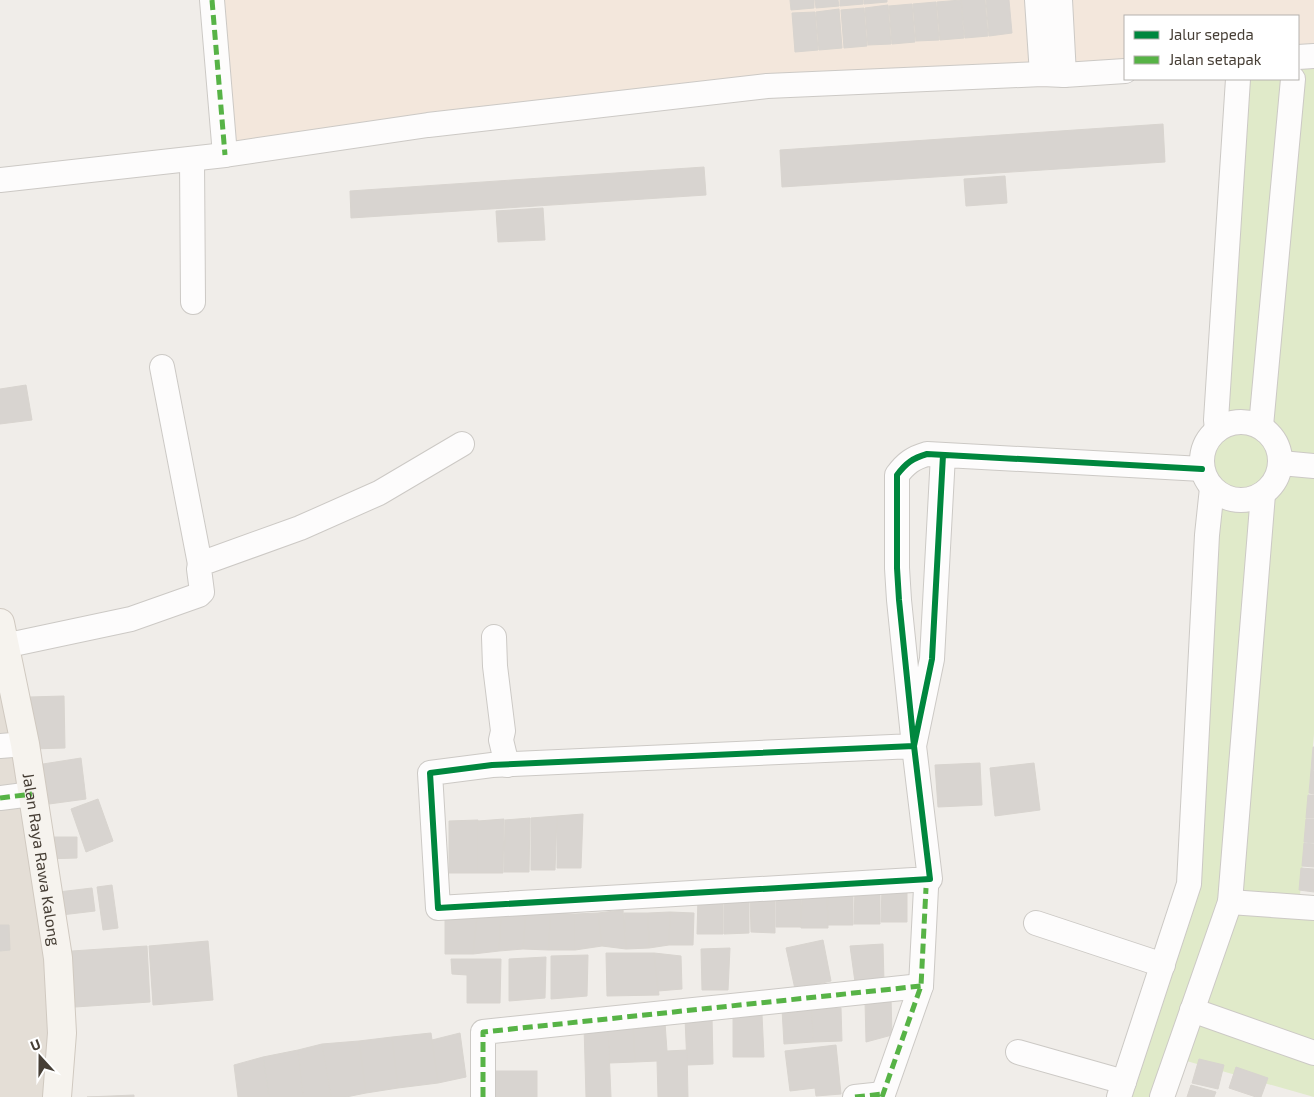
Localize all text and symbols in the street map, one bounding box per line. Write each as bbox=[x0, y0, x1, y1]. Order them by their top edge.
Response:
legend bbox=[1124, 15, 1299, 80]
text: Jalur sepeda bbox=[1169, 25, 1254, 43]
text: Jalan setapak bbox=[1169, 50, 1262, 68]
street label: Jalan Raya Rawa Kalong bbox=[20, 771, 65, 947]
north arrow bbox=[15, 1032, 65, 1082]
text: U bbox=[28, 1035, 43, 1054]

